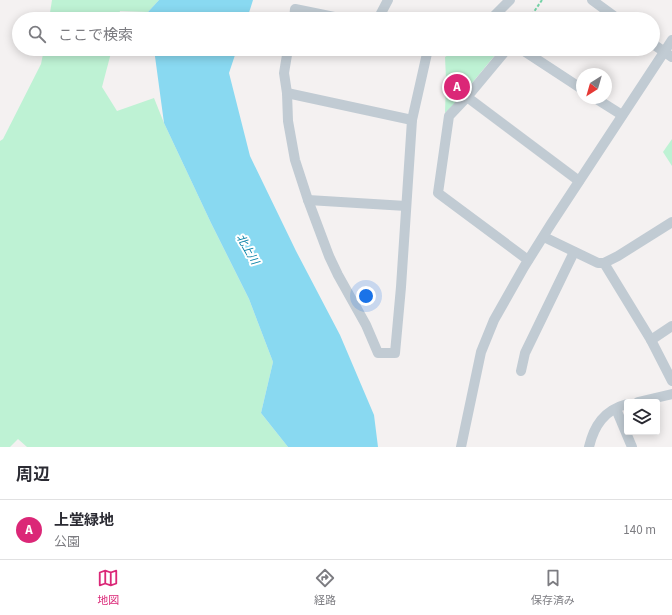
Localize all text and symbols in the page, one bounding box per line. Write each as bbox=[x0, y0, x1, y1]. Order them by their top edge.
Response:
search box bbox=[12, 12, 660, 56]
icon: search bbox=[26, 23, 48, 45]
text: ここで検索 bbox=[58, 25, 133, 46]
north arrow bbox=[576, 68, 612, 104]
pin: A bbox=[444, 72, 470, 102]
water label: 北上川 bbox=[233, 231, 263, 268]
your location bbox=[356, 286, 376, 306]
map controls bbox=[624, 399, 660, 435]
button: layers bbox=[624, 399, 660, 435]
text: 周辺 bbox=[16, 463, 50, 487]
text: 上堂緑地 bbox=[54, 510, 114, 531]
text: A bbox=[25, 521, 33, 539]
text: 140 m bbox=[623, 521, 656, 539]
text: 公園 bbox=[54, 533, 80, 551]
tab: 地図 bbox=[97, 567, 119, 608]
tab: 経路 bbox=[314, 567, 336, 608]
tab: 保存済み bbox=[531, 567, 575, 608]

